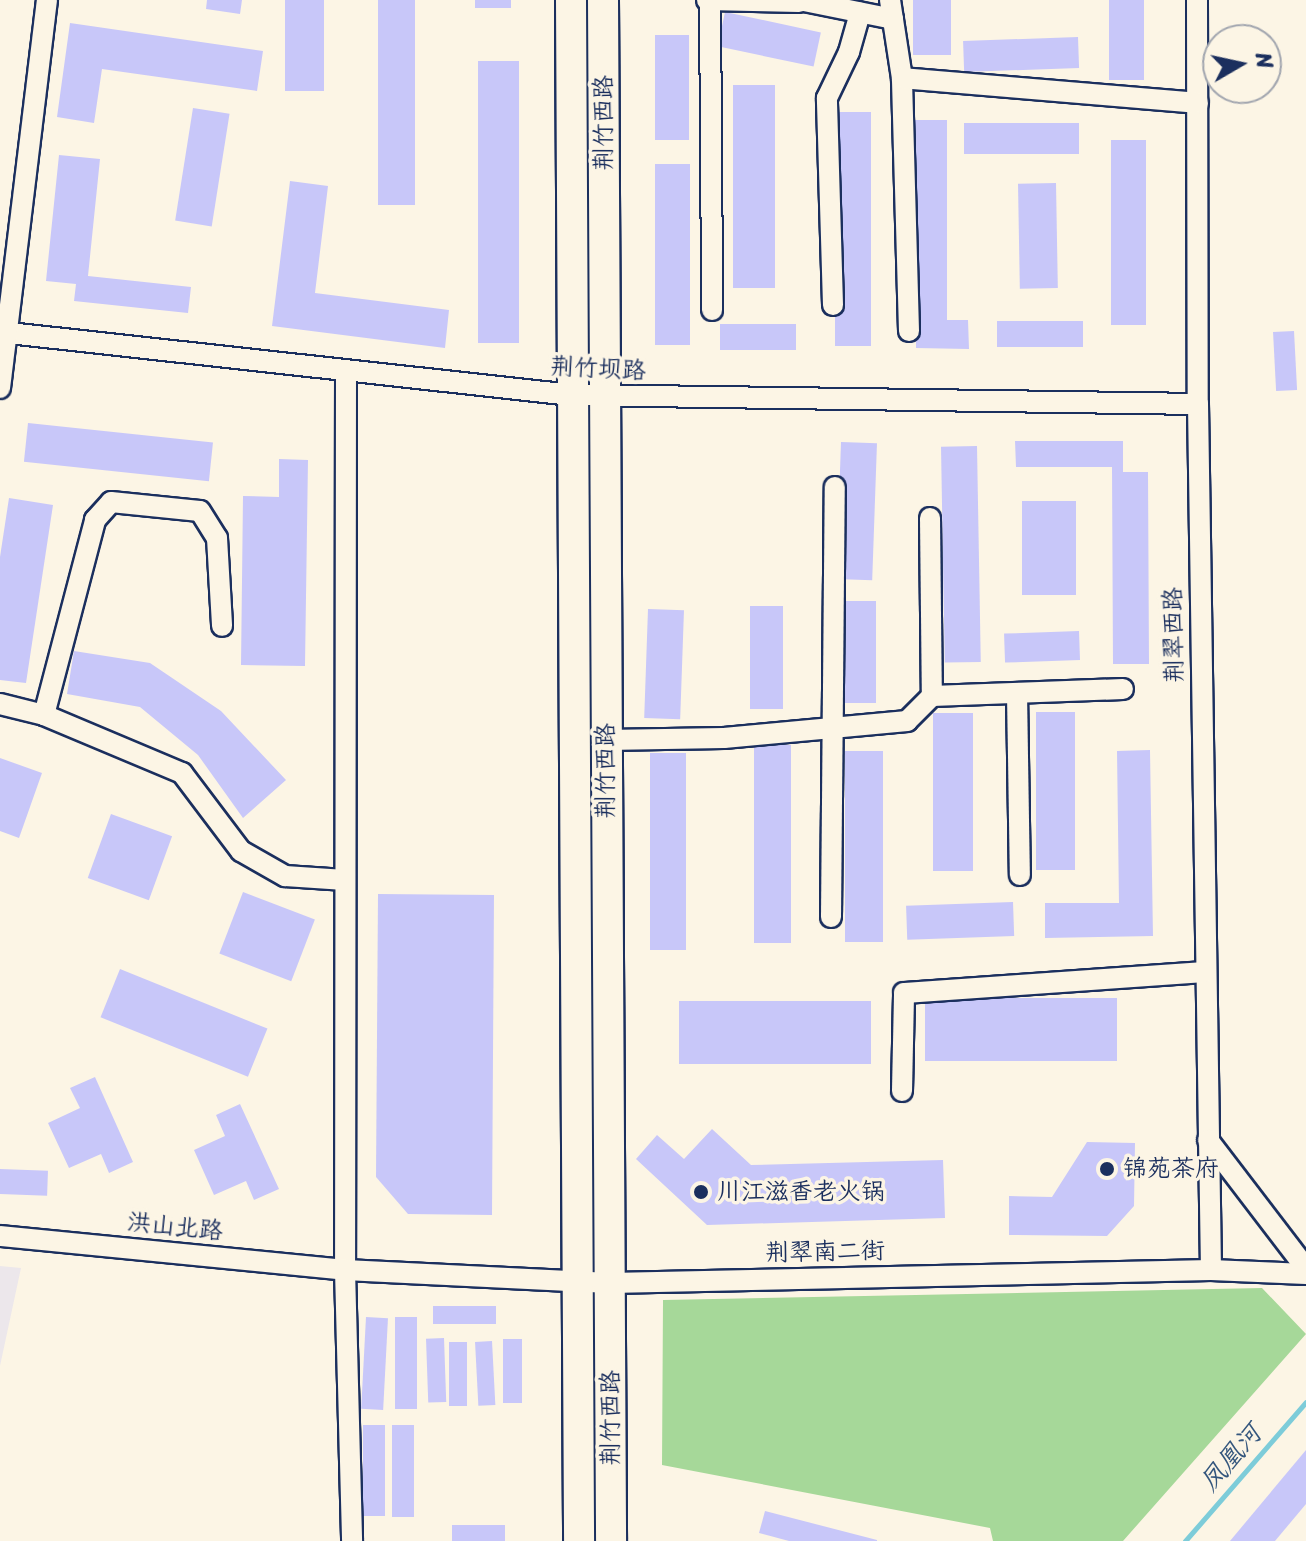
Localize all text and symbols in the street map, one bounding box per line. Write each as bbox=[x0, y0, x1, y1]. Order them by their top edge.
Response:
north arrow bbox=[1202, 24, 1282, 104]
text: N bbox=[1244, 50, 1285, 71]
street label: 荆竹西路 bbox=[590, 75, 618, 171]
street label: 荆竹坝路 bbox=[549, 352, 647, 386]
street label: 荆翠西路 bbox=[1159, 587, 1189, 683]
street label: 荆竹西路 bbox=[592, 723, 620, 819]
place label: 锦苑茶府 bbox=[1123, 1155, 1219, 1183]
marker: 锦苑茶府 bbox=[1098, 1160, 1116, 1178]
place label: 川江滋香老火锅 bbox=[717, 1178, 885, 1206]
marker: 川江滋香老火锅 bbox=[692, 1183, 710, 1201]
street label: 洪山北路 bbox=[126, 1208, 224, 1246]
street label: 荆翠南二街 bbox=[765, 1237, 885, 1267]
street label: 荆竹西路 bbox=[597, 1370, 625, 1466]
water label: 凤凰河 bbox=[1194, 1418, 1268, 1498]

